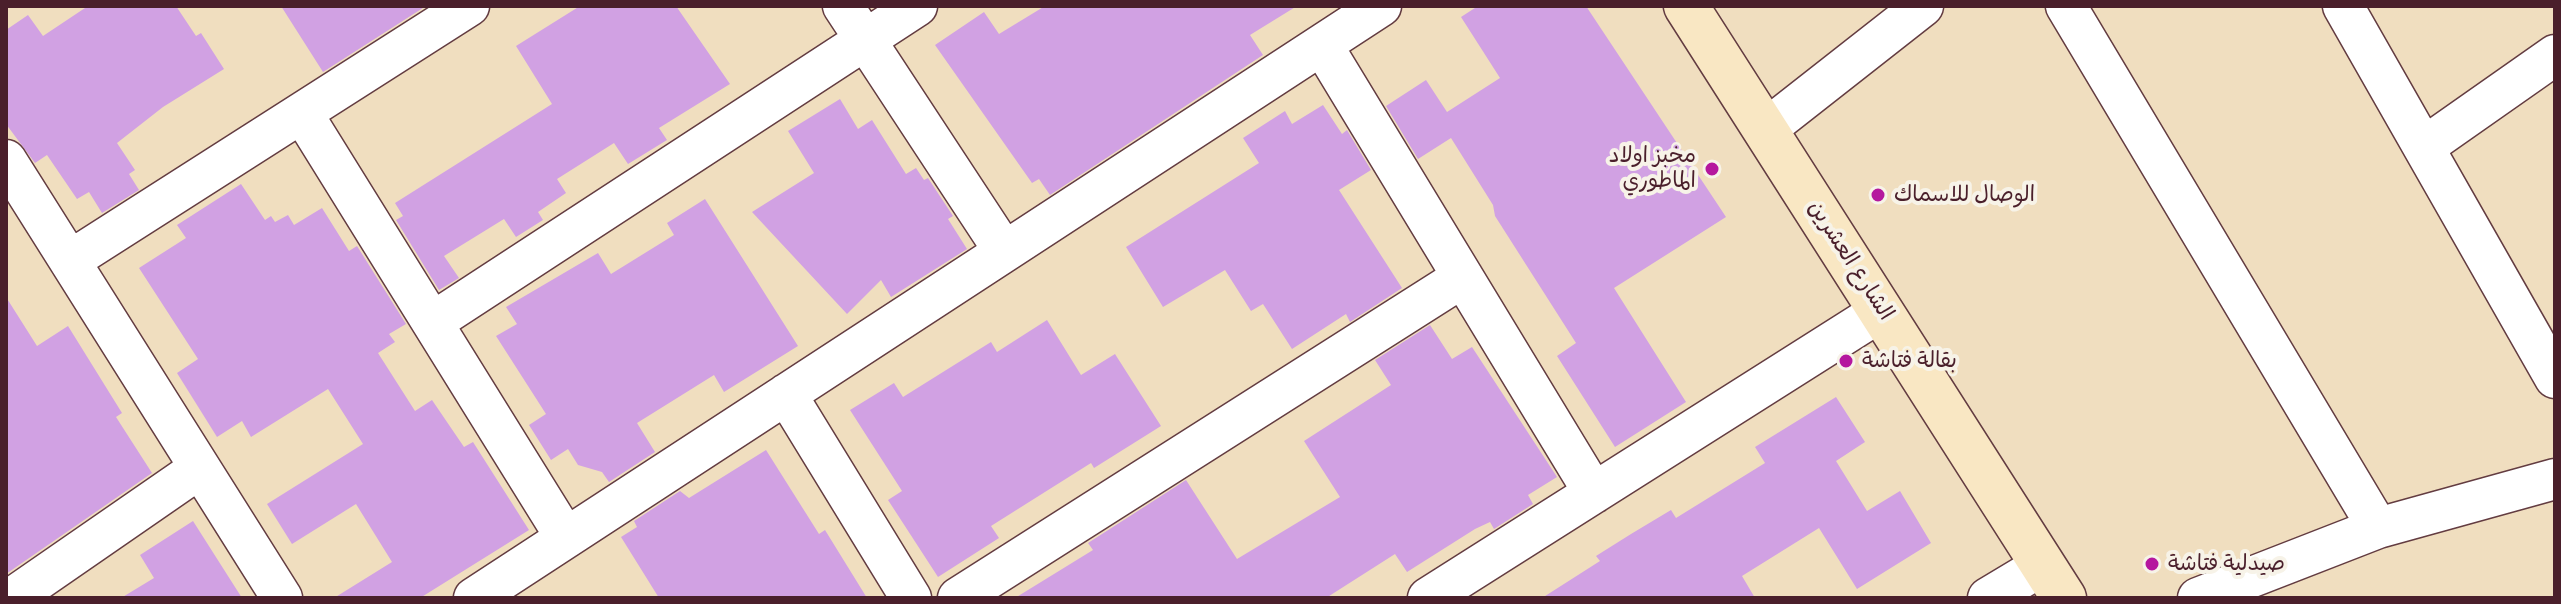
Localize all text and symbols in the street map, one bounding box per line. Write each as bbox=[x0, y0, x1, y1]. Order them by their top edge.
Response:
place label: مخبز اولاد الماطوري bbox=[1609, 143, 1696, 194]
marker: مخبز اولاد الماطوري bbox=[1703, 160, 1721, 178]
place label: الوصال للاسماك bbox=[1894, 182, 2035, 208]
marker: الوصال للاسماك bbox=[1869, 186, 1887, 204]
street label: الشارع العشرين bbox=[1801, 196, 1899, 326]
place label: بقالة فتاشة bbox=[1862, 348, 1957, 374]
marker: بقالة فتاشة bbox=[1837, 352, 1855, 370]
place label: صيدلية فتاشة bbox=[2168, 551, 2285, 577]
marker: صيدلية فتاشة bbox=[2143, 555, 2161, 573]

